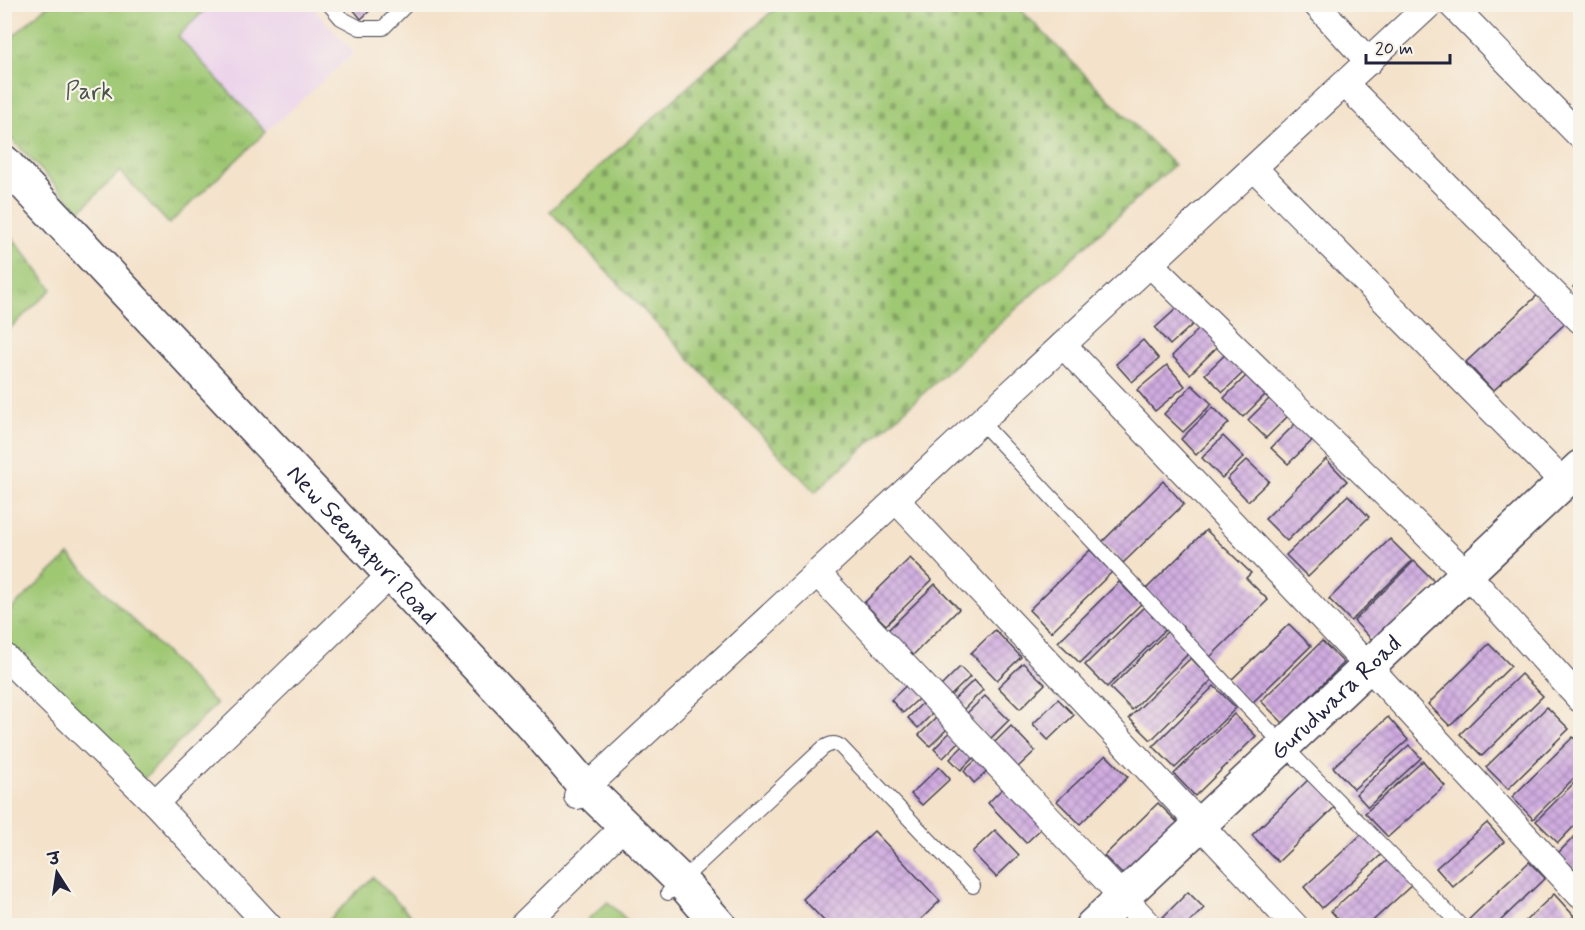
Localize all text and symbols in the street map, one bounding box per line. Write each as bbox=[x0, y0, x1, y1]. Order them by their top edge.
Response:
scale bar bbox=[1366, 27, 1450, 65]
text: 20 m bbox=[1375, 37, 1413, 61]
park label: Park bbox=[65, 77, 113, 108]
street label: New Seemapuri Road bbox=[279, 459, 444, 631]
street label: Gurudwara Road bbox=[1264, 629, 1409, 768]
north arrow bbox=[27, 843, 87, 903]
text: उ bbox=[45, 848, 63, 872]

